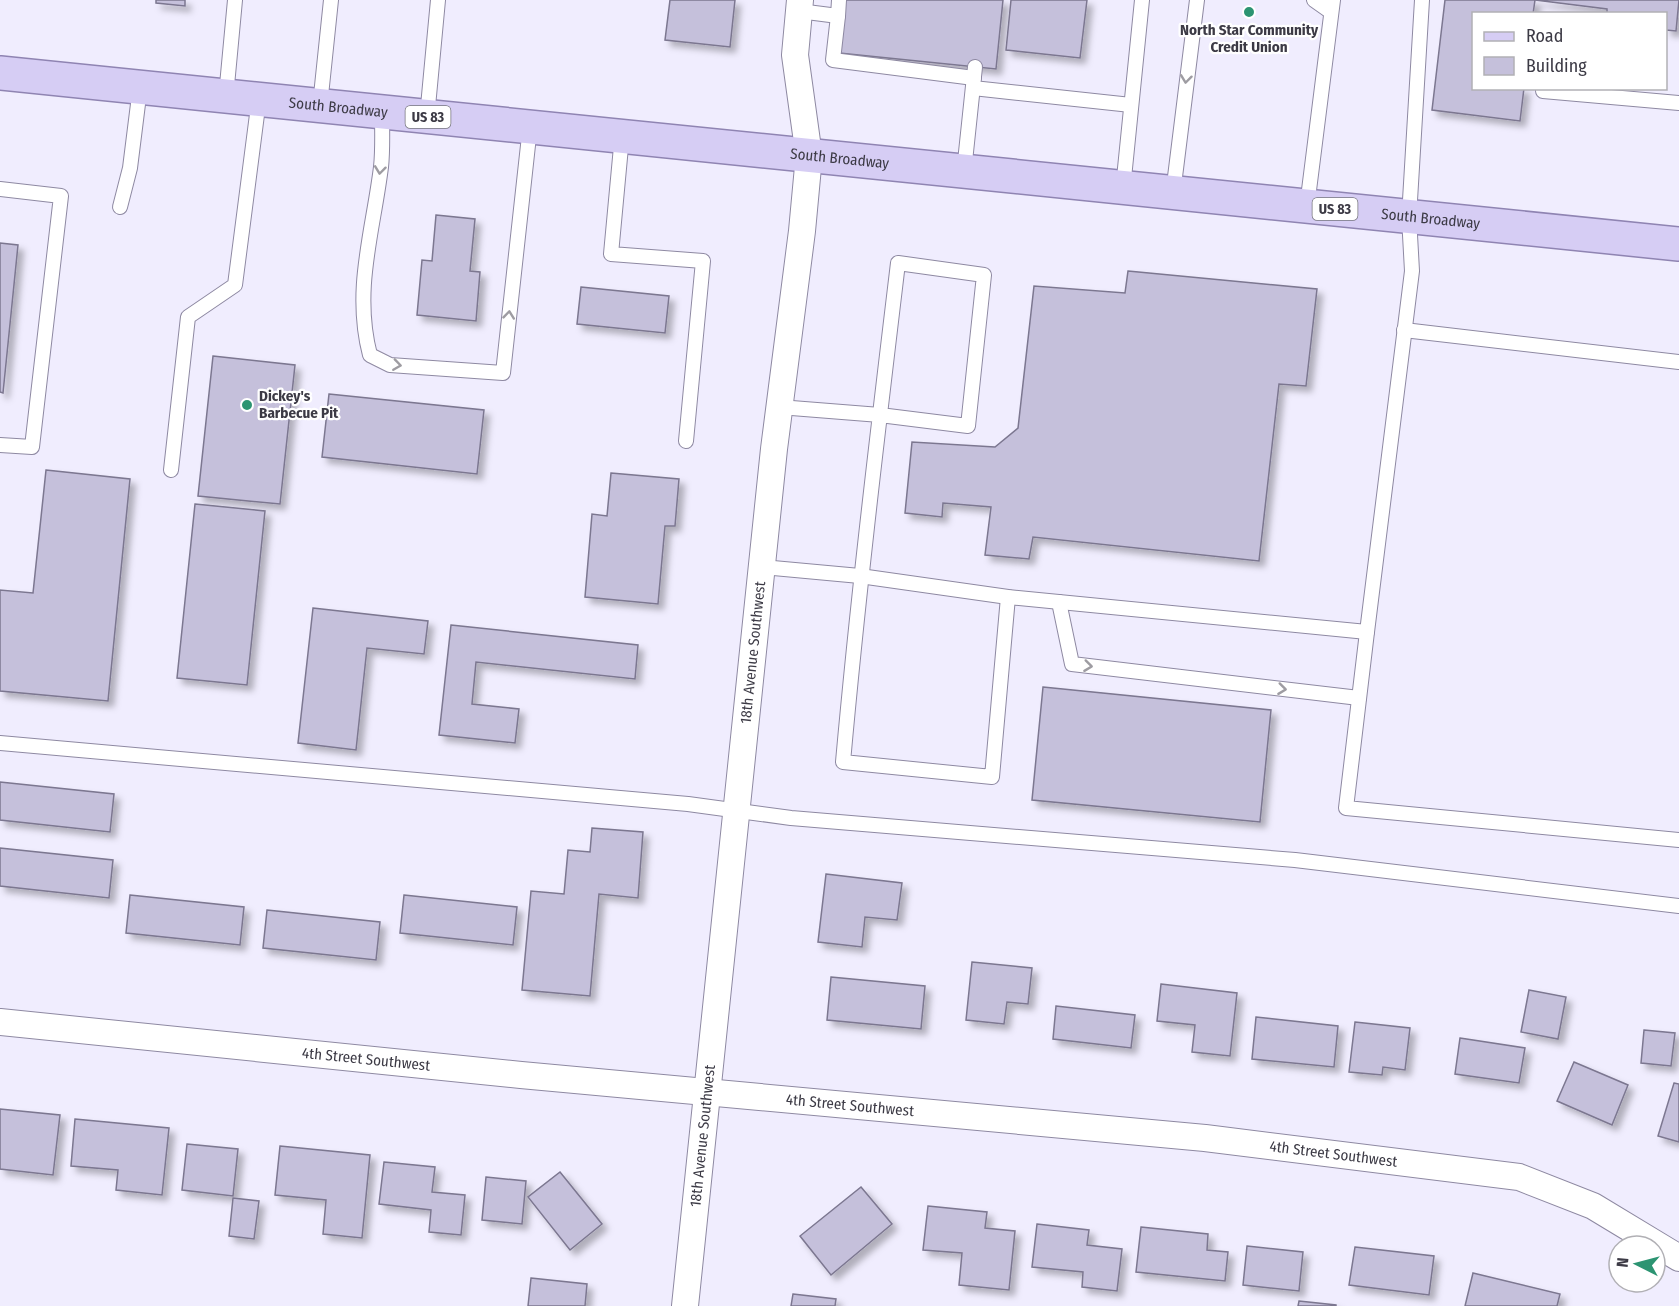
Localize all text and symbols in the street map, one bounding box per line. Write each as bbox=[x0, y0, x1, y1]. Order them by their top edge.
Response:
marker: North Star Community Credit Union bbox=[1242, 5, 1256, 19]
legend bbox=[1472, 12, 1667, 90]
place label: North Star Community Credit Union bbox=[1180, 21, 1319, 56]
text: Road bbox=[1526, 25, 1563, 47]
text: Building bbox=[1526, 55, 1587, 77]
one-way arrow bbox=[1181, 74, 1193, 83]
street label: South Broadway bbox=[288, 93, 389, 121]
road number: US 83 bbox=[406, 106, 450, 128]
street label: South Broadway bbox=[789, 145, 890, 173]
one-way arrow bbox=[374, 166, 387, 175]
road number: US 83 bbox=[1312, 198, 1358, 220]
street label: South Broadway bbox=[1380, 205, 1481, 233]
one-way arrow bbox=[503, 310, 515, 319]
one-way arrow bbox=[392, 358, 402, 370]
place label: Dickey's Barbecue Pit bbox=[259, 387, 339, 422]
marker: Dickey's Barbecue Pit bbox=[240, 398, 254, 412]
street label: 18th Avenue Southwest bbox=[737, 580, 769, 725]
one-way arrow bbox=[1083, 659, 1093, 672]
one-way arrow bbox=[1277, 682, 1286, 695]
street label: 4th Street Southwest bbox=[301, 1044, 431, 1075]
street label: 18th Avenue Southwest bbox=[686, 1064, 719, 1208]
street label: 4th Street Southwest bbox=[785, 1090, 915, 1120]
street label: 4th Street Southwest bbox=[1268, 1137, 1398, 1171]
north arrow bbox=[1607, 1234, 1667, 1294]
text: N bbox=[1613, 1257, 1633, 1268]

